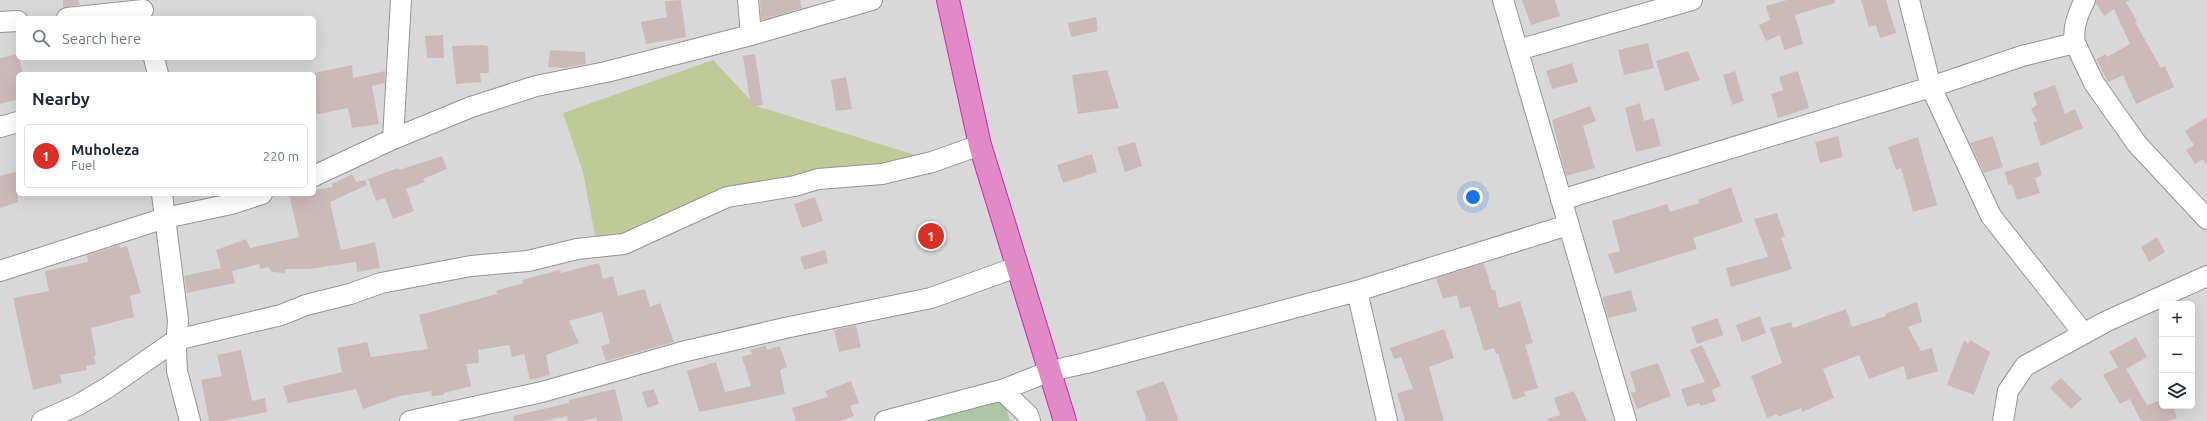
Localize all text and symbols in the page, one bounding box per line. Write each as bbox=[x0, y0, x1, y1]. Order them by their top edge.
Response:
search box bbox=[16, 16, 316, 60]
icon: search bbox=[30, 27, 52, 49]
text: Search here bbox=[62, 30, 141, 47]
text: Nearby bbox=[32, 89, 90, 108]
text: Muholeza bbox=[71, 141, 139, 158]
text: 1 bbox=[42, 149, 50, 163]
text: 220 m bbox=[263, 149, 299, 163]
text: Fuel bbox=[71, 158, 96, 172]
your location bbox=[1463, 187, 1483, 207]
pin: 1 bbox=[918, 221, 944, 251]
map controls bbox=[2159, 301, 2195, 409]
button: + bbox=[2159, 301, 2195, 337]
button: − bbox=[2159, 337, 2195, 373]
button: layers bbox=[2159, 373, 2195, 409]

